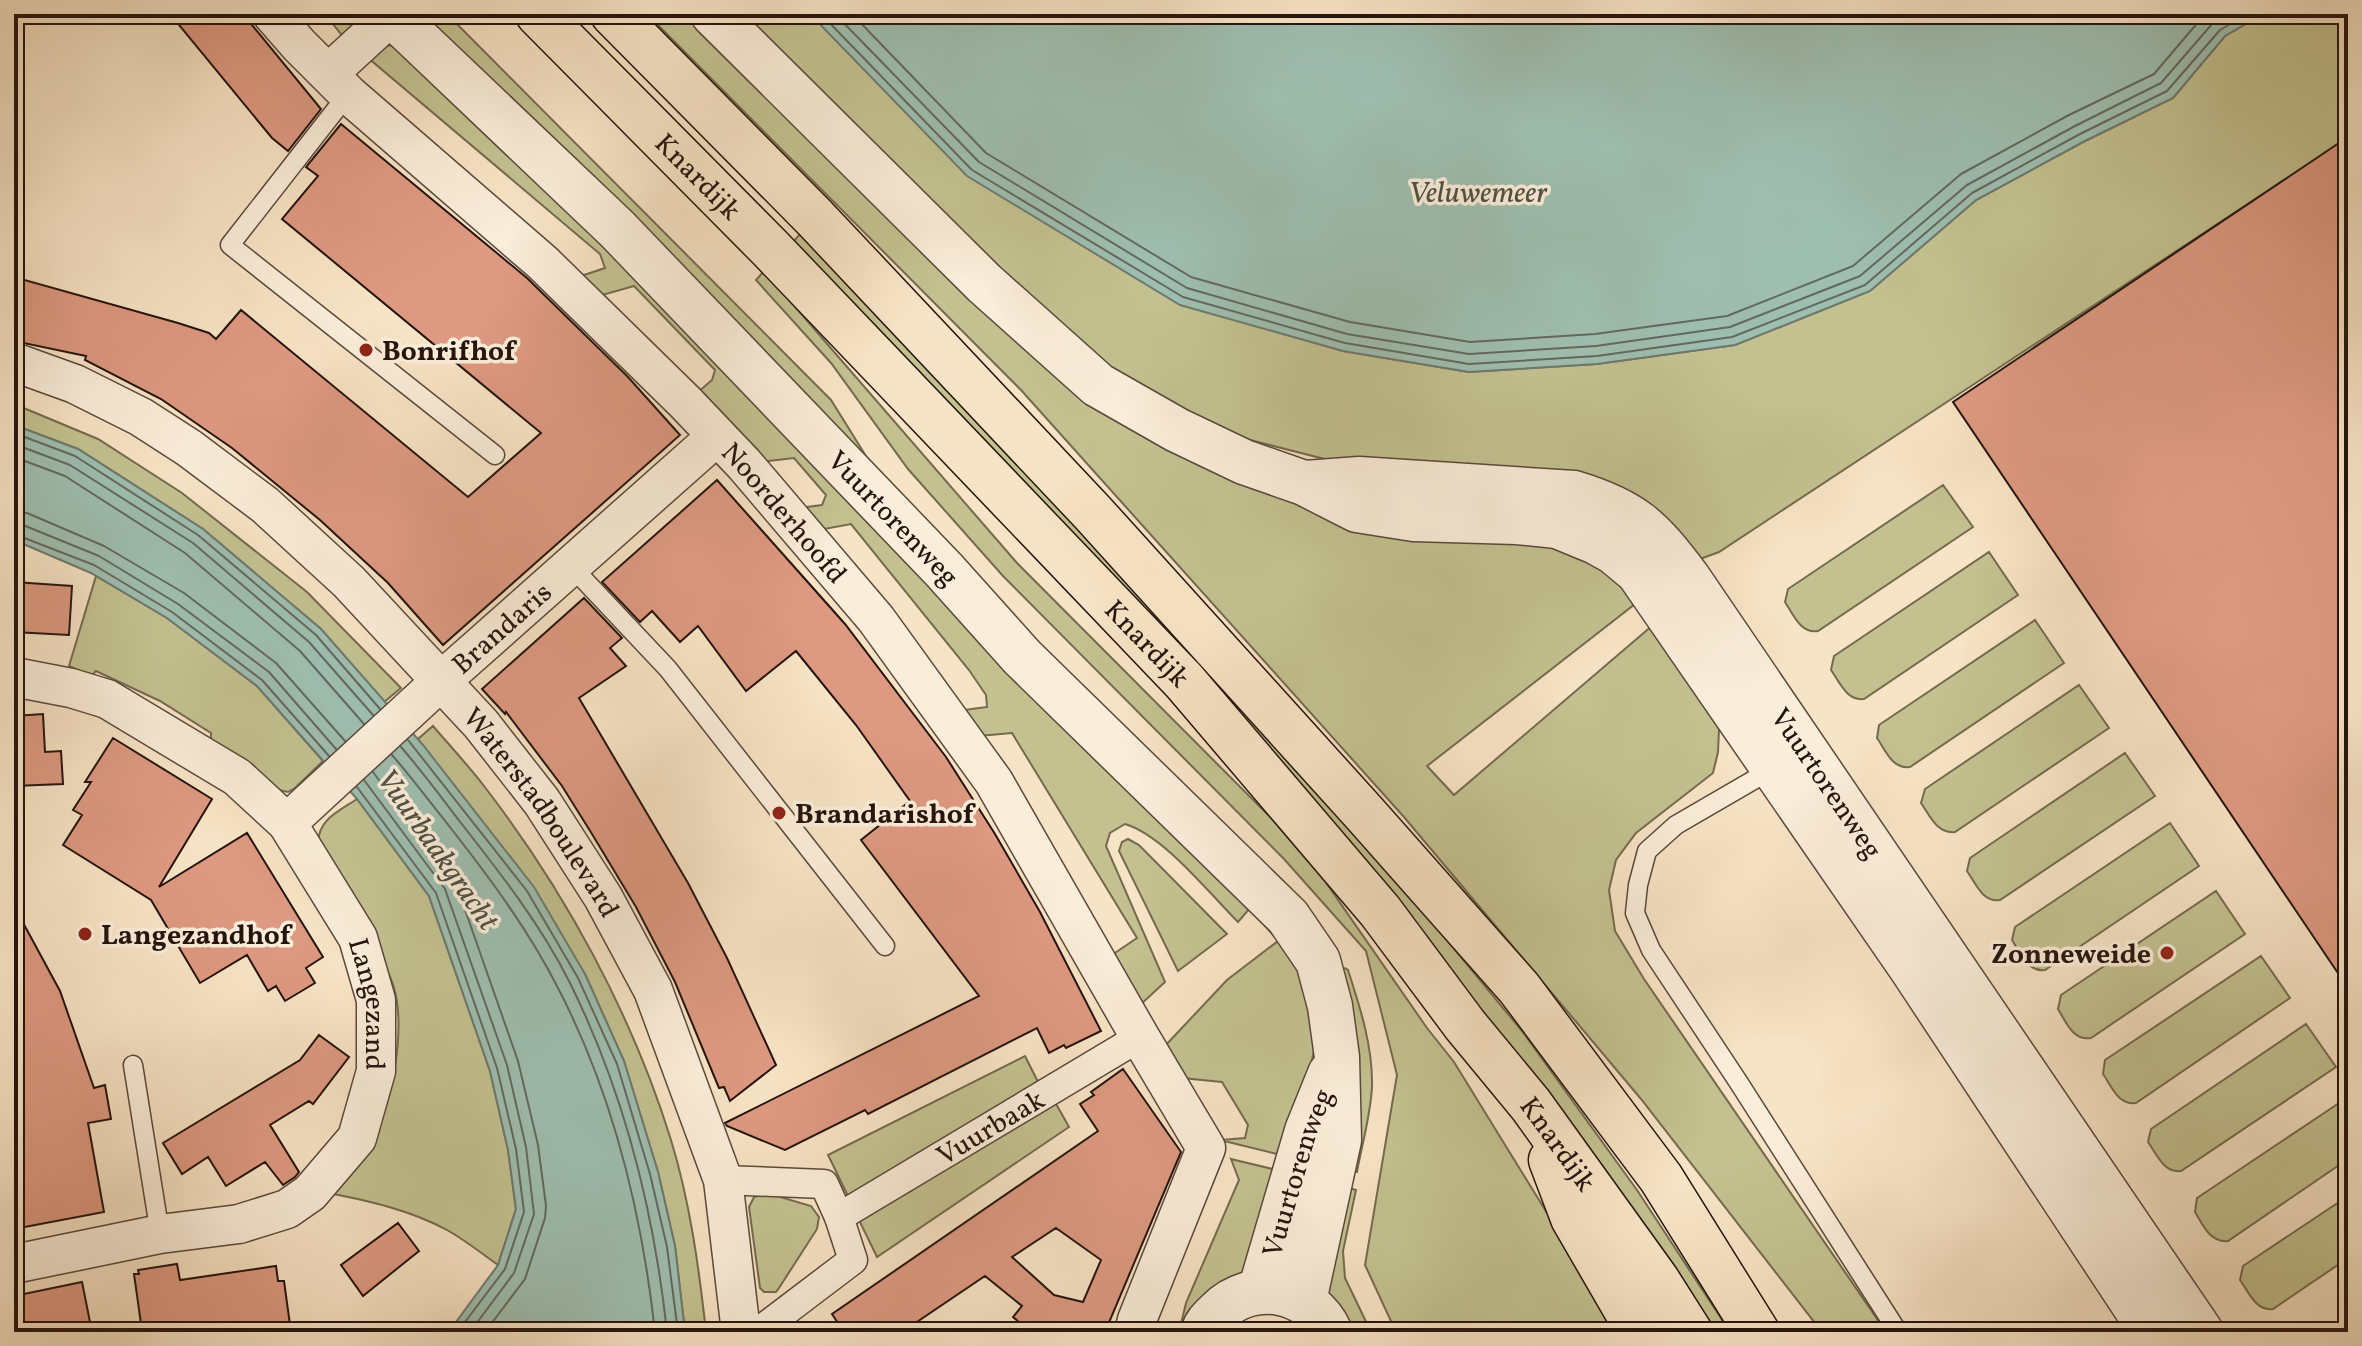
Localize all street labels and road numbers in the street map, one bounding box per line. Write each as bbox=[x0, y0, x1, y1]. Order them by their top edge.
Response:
street label: Knardijk bbox=[645, 125, 749, 230]
street label: Noorderhoofd bbox=[711, 435, 855, 593]
street label: Vuurtorenweg bbox=[817, 443, 967, 596]
street label: Brandaris bbox=[444, 574, 561, 684]
street label: Knardijk bbox=[1094, 592, 1197, 697]
street label: Waterstadboulevard bbox=[453, 700, 628, 925]
street label: Vuurtorenweg bbox=[1760, 701, 1891, 868]
street label: Langezand bbox=[337, 934, 393, 1070]
street label: Vuurbaak bbox=[930, 1081, 1053, 1176]
street label: Vuurtorenweg bbox=[1254, 1083, 1344, 1262]
street label: Knardijk bbox=[1509, 1089, 1604, 1200]

